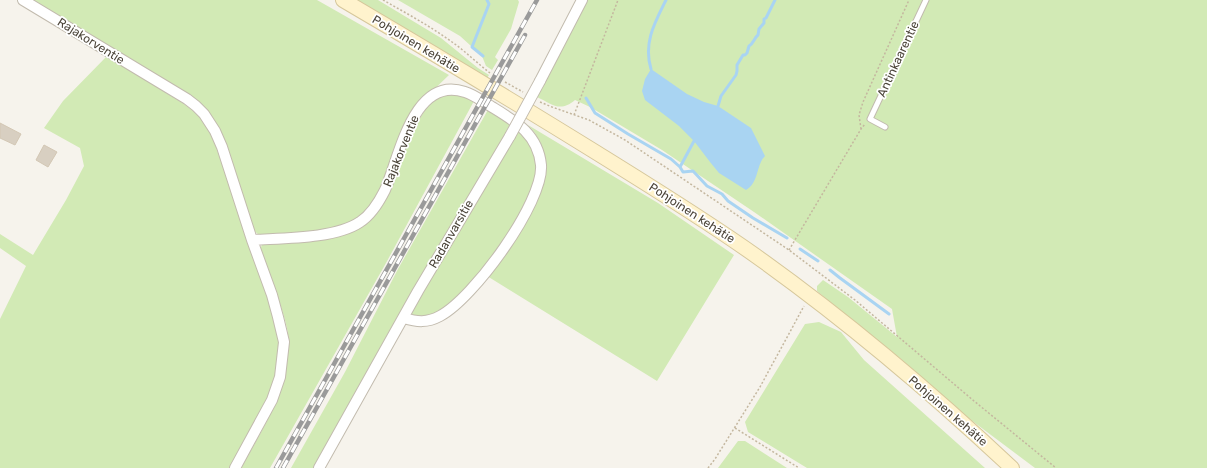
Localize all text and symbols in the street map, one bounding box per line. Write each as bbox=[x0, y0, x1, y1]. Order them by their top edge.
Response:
street label: Pohjoinen kehätie bbox=[370, 12, 463, 76]
street label: Rajakorventie bbox=[55, 15, 127, 67]
street label: Antinkaarentie bbox=[874, 19, 922, 99]
street label: Rajakorventie bbox=[380, 113, 422, 189]
street label: Pohjoinen kehätie bbox=[646, 180, 738, 246]
street label: Radanvarsitie bbox=[426, 197, 476, 271]
street label: Pohjoinen kehätie bbox=[906, 373, 990, 449]

